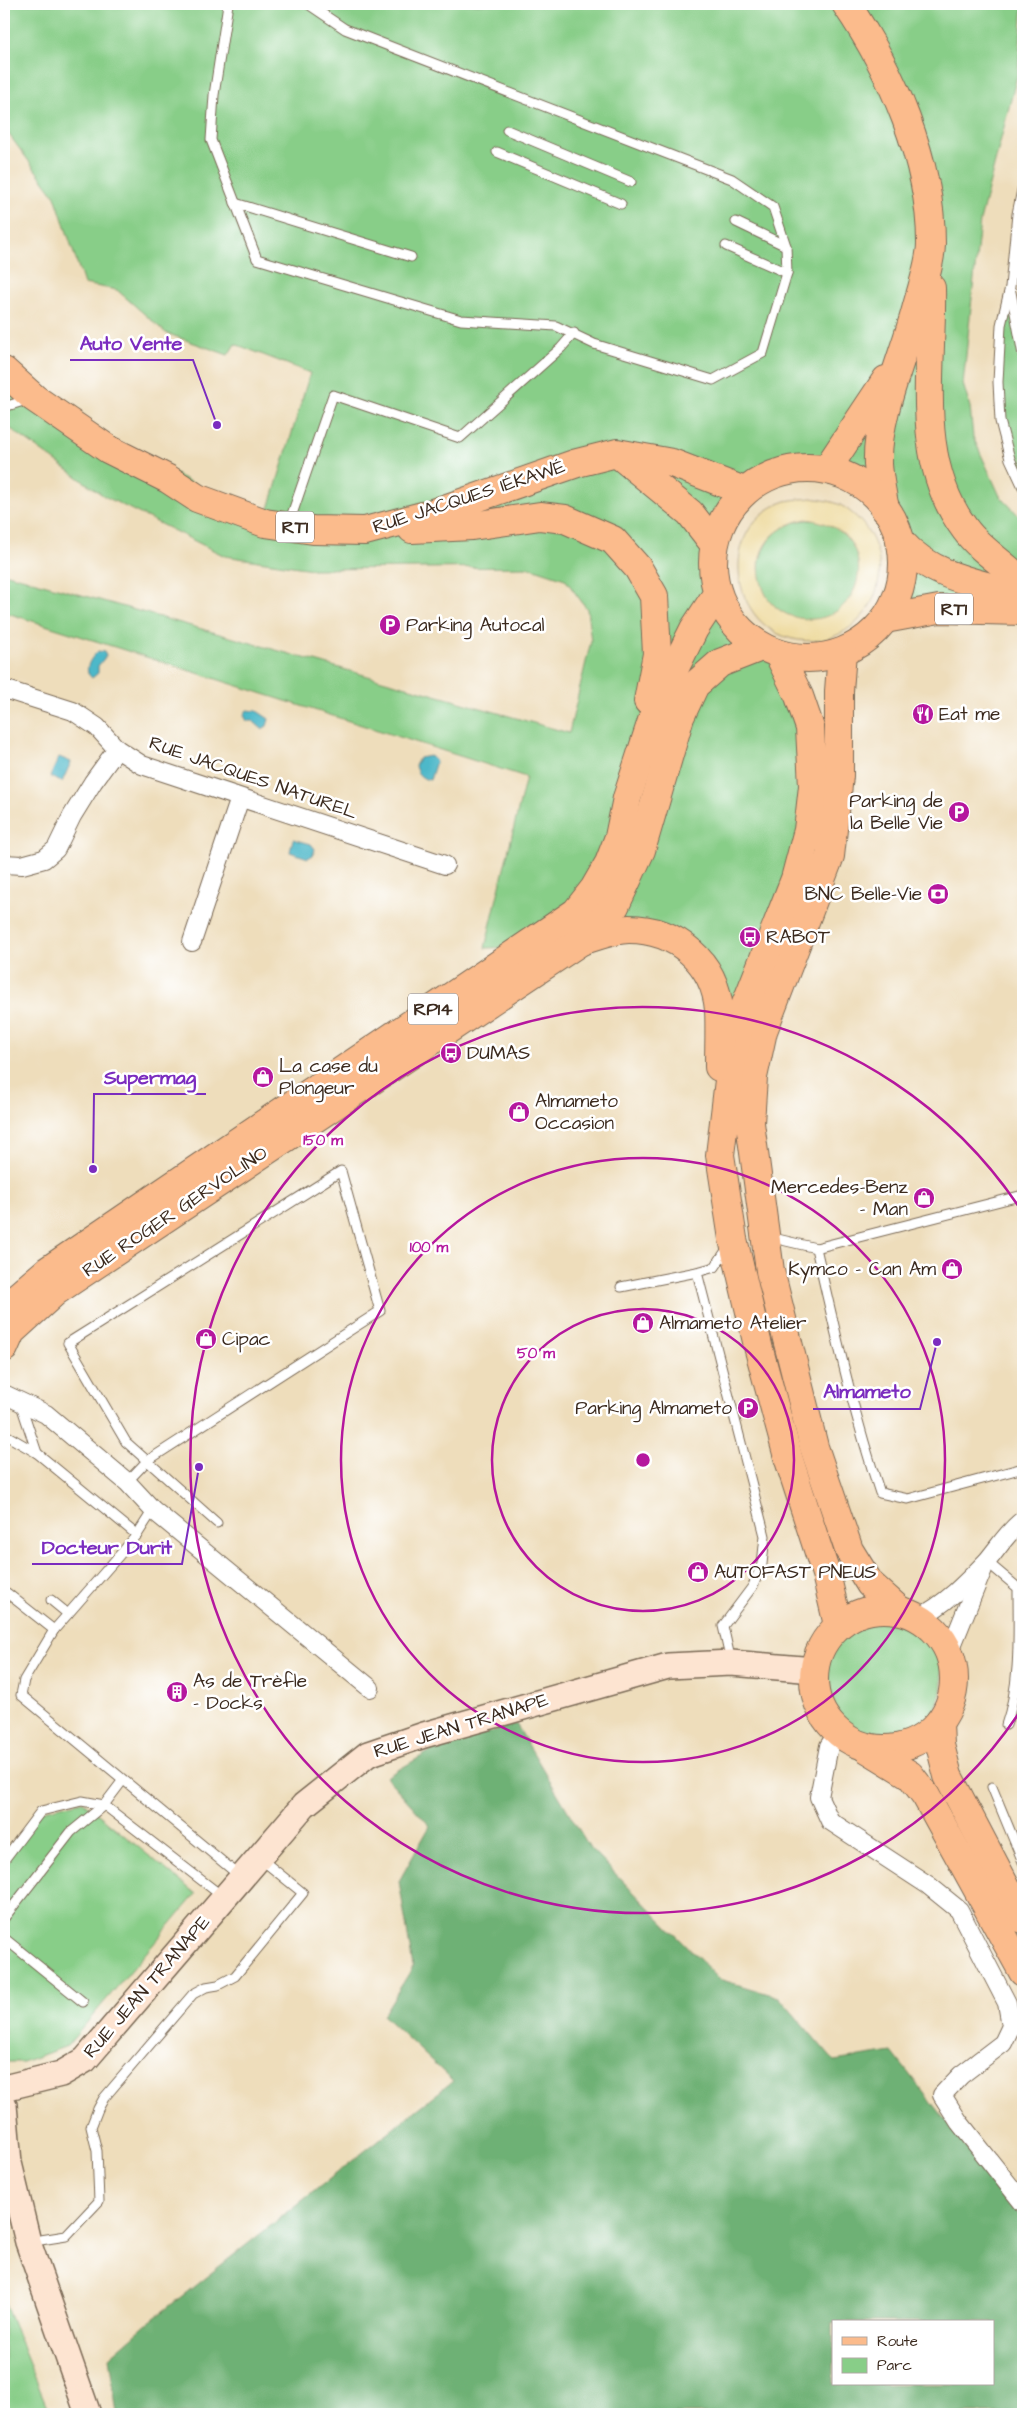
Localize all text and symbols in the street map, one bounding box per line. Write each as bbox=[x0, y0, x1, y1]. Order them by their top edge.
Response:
callout: Auto Vente bbox=[70, 325, 193, 360]
text: Auto Vente bbox=[80, 330, 182, 358]
street label: RUE JACQUES IÉKAWÉ bbox=[369, 453, 569, 541]
road number: RT1 bbox=[276, 512, 314, 542]
road number: RT1 bbox=[935, 594, 973, 624]
place label: Parking Autocal bbox=[406, 612, 545, 640]
parking icon: Parking Autocal bbox=[378, 613, 402, 637]
place label: Eat me bbox=[939, 701, 1000, 728]
restaurant icon: Eat me bbox=[911, 702, 935, 726]
street label: RUE JACQUES NATUREL bbox=[145, 730, 361, 826]
place label: Parking de la Belle Vie bbox=[849, 788, 943, 837]
parking icon: Parking de la Belle Vie bbox=[947, 800, 971, 824]
place label: BNC Belle-Vie bbox=[805, 881, 922, 908]
bank icon: BNC Belle-Vie bbox=[926, 882, 950, 906]
place label: RABOT bbox=[766, 924, 830, 951]
bus stop icon: RABOT bbox=[738, 925, 762, 949]
road number: RP14 bbox=[408, 994, 458, 1024]
place label: DUMAS bbox=[467, 1040, 530, 1067]
bus stop icon: DUMAS bbox=[439, 1041, 463, 1065]
place label: La case du Plongeur bbox=[279, 1053, 378, 1103]
callout: Supermag bbox=[94, 1059, 206, 1094]
text: Supermag bbox=[103, 1064, 197, 1093]
shop icon: La case du Plongeur bbox=[251, 1065, 275, 1089]
place label: Almameto Occasion bbox=[535, 1088, 618, 1137]
shop icon: Almameto Occasion bbox=[507, 1100, 531, 1124]
text: 150 m bbox=[303, 1130, 343, 1151]
street label: RUE ROGER GERVOLINO bbox=[77, 1140, 273, 1284]
place label: Mercedes-Benz - Man bbox=[771, 1174, 909, 1223]
shop icon: Mercedes-Benz - Man bbox=[912, 1186, 936, 1210]
text: 100 m bbox=[410, 1237, 449, 1258]
place label: Kymco - Can Am bbox=[788, 1256, 936, 1284]
shop icon: Kymco - Can Am bbox=[940, 1257, 964, 1281]
place label: Almameto Atelier bbox=[659, 1310, 807, 1337]
shop icon: Almameto Atelier bbox=[631, 1311, 655, 1335]
place label: Cipac bbox=[222, 1326, 271, 1353]
shop icon: Cipac bbox=[194, 1327, 218, 1351]
text: 50 m bbox=[517, 1343, 555, 1364]
callout: Almameto bbox=[813, 1374, 920, 1409]
text: Almameto bbox=[823, 1378, 911, 1406]
place label: Parking Almameto bbox=[575, 1395, 732, 1423]
parking icon: Parking Almameto bbox=[736, 1396, 760, 1420]
centre of rings bbox=[634, 1451, 652, 1469]
callout: Docteur Durit bbox=[32, 1529, 182, 1564]
text: Docteur Durit bbox=[42, 1534, 173, 1562]
place label: AUTOFAST PNEUS bbox=[714, 1559, 877, 1586]
shop icon: AUTOFAST PNEUS bbox=[686, 1560, 710, 1584]
place label: As de Trèfle - Docks bbox=[193, 1668, 307, 1717]
building icon: As de Trèfle - Docks bbox=[165, 1680, 189, 1704]
street label: RUE JEAN TRANAPE bbox=[370, 1687, 552, 1765]
street label: RUE JEAN TRANAPE bbox=[77, 1910, 217, 2064]
legend bbox=[832, 2320, 994, 2386]
text: Route bbox=[877, 2331, 918, 2352]
text: Parc bbox=[877, 2355, 912, 2376]

